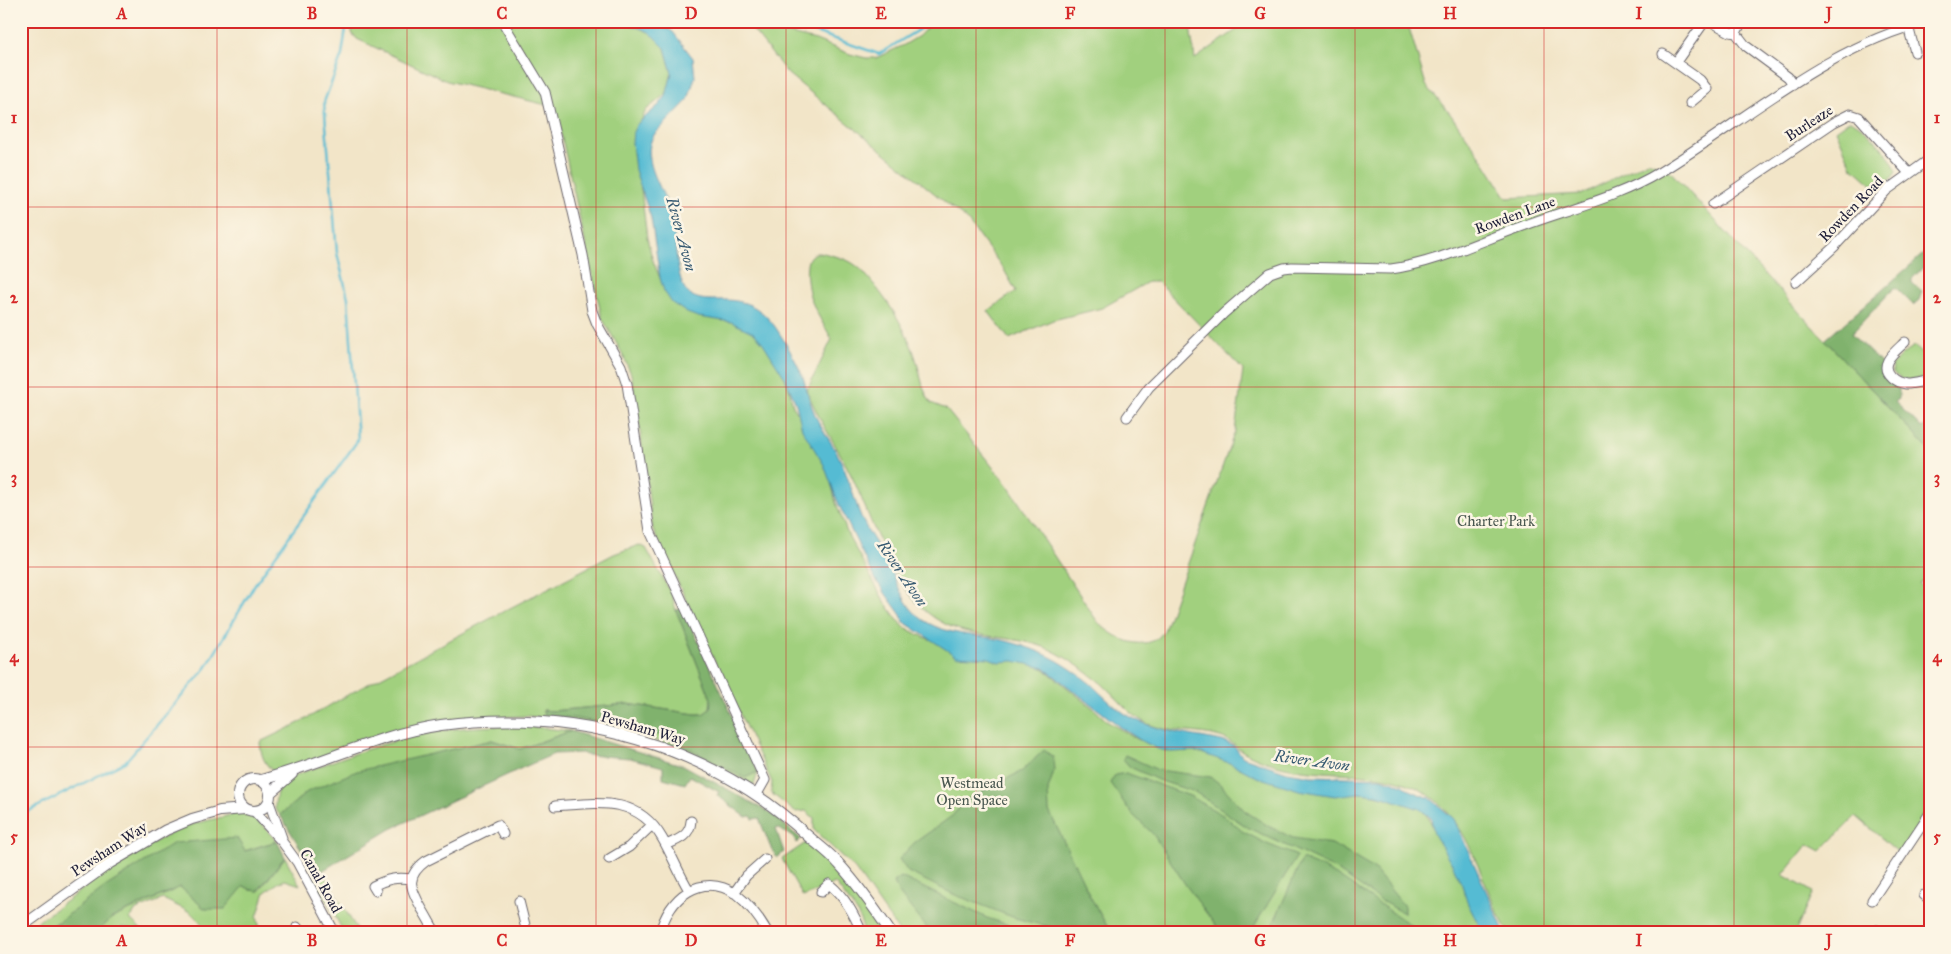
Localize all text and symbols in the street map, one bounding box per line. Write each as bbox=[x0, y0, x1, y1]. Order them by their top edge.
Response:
text: A bbox=[116, 4, 128, 23]
text: B bbox=[307, 4, 317, 23]
text: C bbox=[497, 4, 508, 23]
text: D bbox=[685, 4, 698, 23]
text: E bbox=[875, 4, 887, 23]
text: F bbox=[1065, 4, 1076, 23]
text: G bbox=[1254, 4, 1266, 23]
text: H bbox=[1443, 4, 1457, 23]
text: I bbox=[1636, 4, 1643, 23]
text: J bbox=[1824, 4, 1833, 24]
street label: Burleaze bbox=[1782, 101, 1836, 145]
text: 1 bbox=[11, 108, 18, 127]
text: 1 bbox=[1934, 108, 1941, 127]
street label: Rowden Road bbox=[1815, 172, 1887, 246]
street label: Rowden Lane bbox=[1472, 192, 1558, 238]
water label: River Avon bbox=[662, 194, 701, 274]
text: 2 bbox=[10, 288, 19, 307]
text: 2 bbox=[1933, 288, 1942, 307]
text: 3 bbox=[11, 468, 17, 488]
text: 3 bbox=[1934, 468, 1940, 488]
park label: Charter Park bbox=[1457, 512, 1535, 530]
water label: River Avon bbox=[873, 536, 932, 611]
text: 4 bbox=[10, 647, 20, 667]
text: 4 bbox=[1933, 647, 1943, 667]
street label: Pewsham Way bbox=[599, 707, 688, 749]
water label: River Avon bbox=[1272, 746, 1352, 775]
park label: Westmead Open Space bbox=[936, 774, 1008, 809]
street label: Pewsham Way bbox=[68, 817, 151, 880]
text: 5 bbox=[10, 827, 18, 846]
text: 5 bbox=[1933, 827, 1941, 846]
street label: Canal Road bbox=[296, 846, 346, 916]
text: A bbox=[116, 931, 128, 950]
text: B bbox=[307, 931, 317, 950]
text: C bbox=[497, 931, 508, 950]
text: D bbox=[685, 931, 698, 950]
text: E bbox=[875, 931, 887, 950]
text: F bbox=[1065, 931, 1076, 950]
text: G bbox=[1254, 931, 1266, 950]
text: H bbox=[1443, 931, 1457, 950]
text: I bbox=[1636, 931, 1643, 950]
text: J bbox=[1824, 931, 1833, 951]

